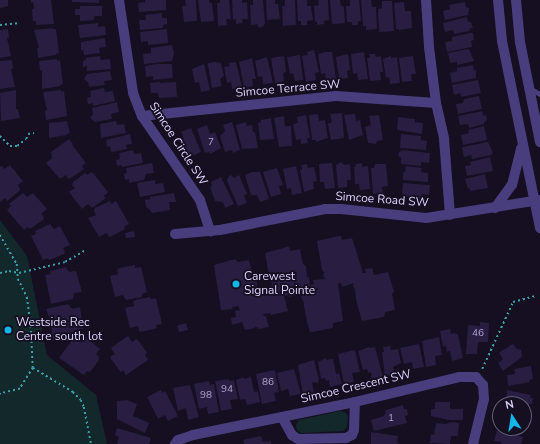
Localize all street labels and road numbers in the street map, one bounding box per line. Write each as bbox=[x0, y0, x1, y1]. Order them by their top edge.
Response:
street label: Simcoe Terrace SW bbox=[235, 77, 341, 101]
street label: Simcoe Circle SW bbox=[146, 100, 210, 188]
street label: Simcoe Road SW bbox=[335, 190, 429, 210]
street label: Simcoe Crescent SW bbox=[299, 367, 413, 407]

